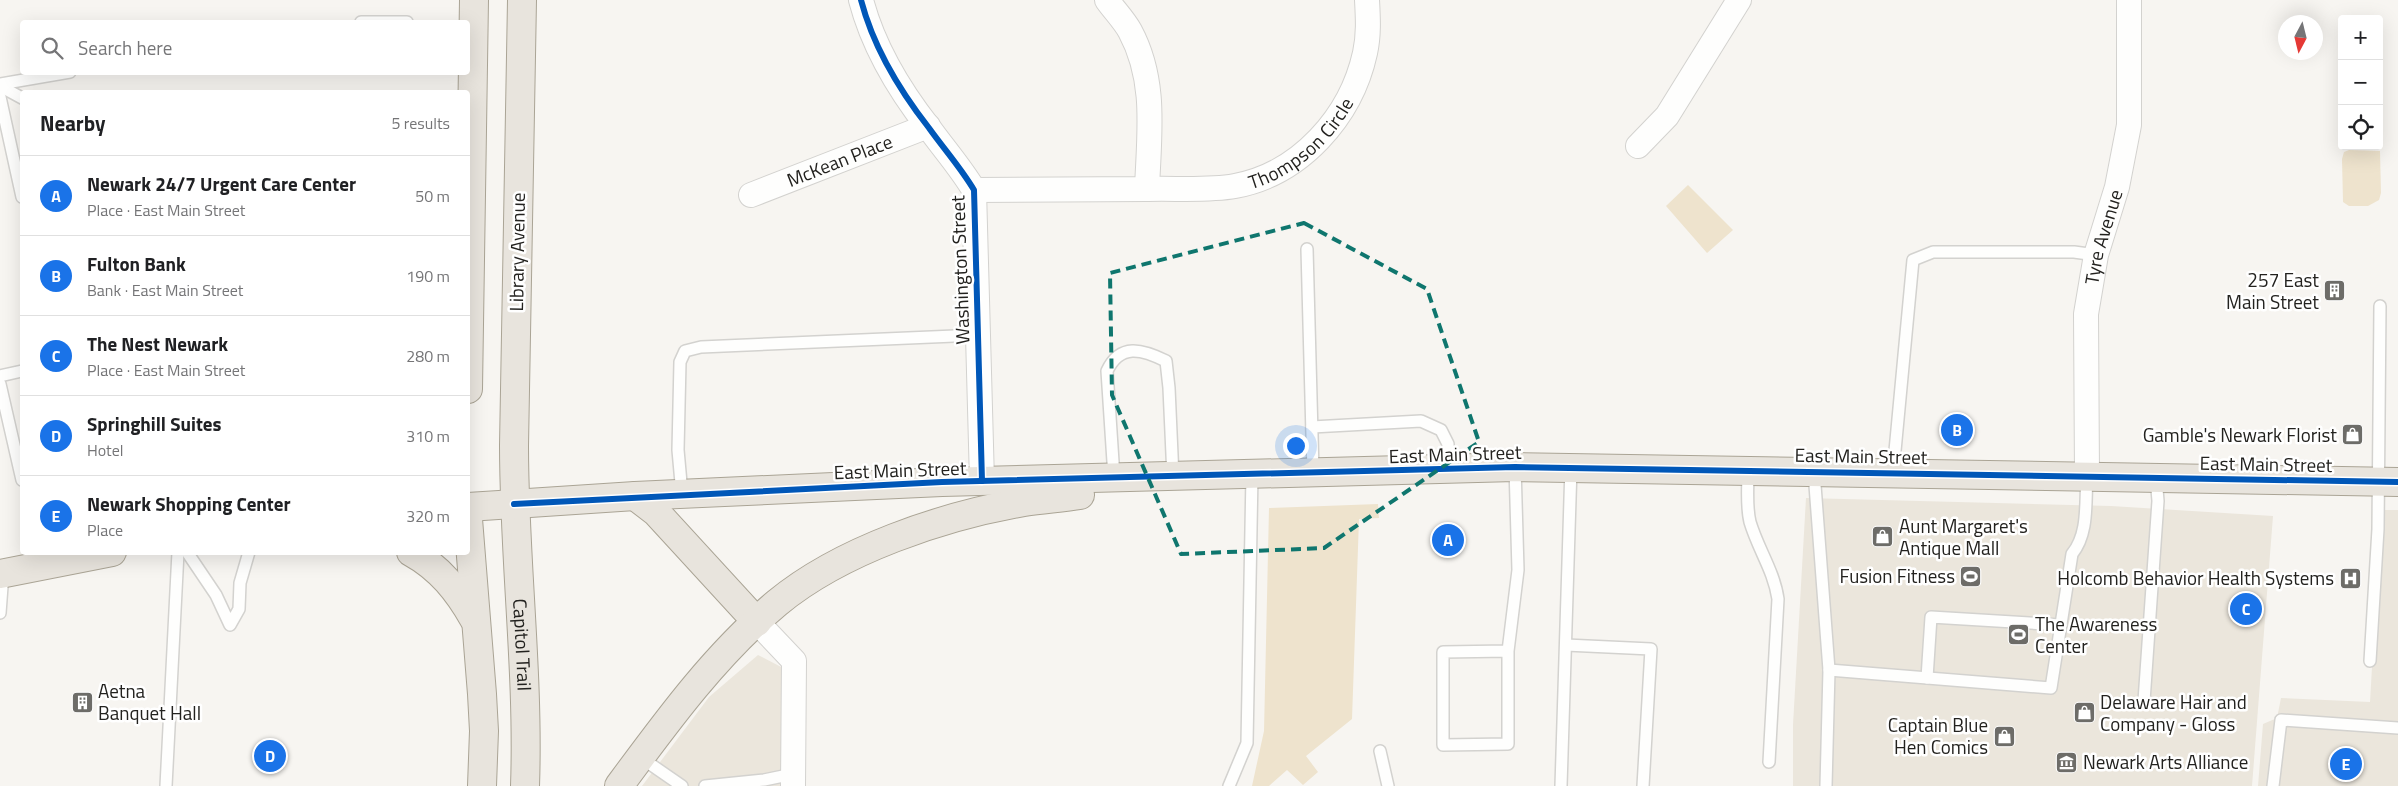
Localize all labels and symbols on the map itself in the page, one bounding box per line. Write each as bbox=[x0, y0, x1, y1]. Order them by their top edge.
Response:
north arrow bbox=[2278, 15, 2323, 60]
street label: Thompson Circle bbox=[1244, 92, 1360, 196]
street label: McKean Place bbox=[782, 126, 896, 194]
street label: Tyre Avenue bbox=[2076, 186, 2129, 287]
street label: Library Avenue bbox=[501, 192, 532, 312]
street label: Washington Street bbox=[942, 195, 977, 345]
place label: 257 East Main Street bbox=[2226, 265, 2319, 316]
building icon: 257 East Main Street bbox=[2323, 279, 2347, 303]
pin: B bbox=[1941, 411, 1973, 449]
place label: Gamble's Newark Florist bbox=[2143, 420, 2337, 449]
shop icon: Gamble's Newark Florist bbox=[2341, 423, 2365, 447]
your location bbox=[1283, 433, 1309, 459]
street label: East Main Street bbox=[1388, 437, 1522, 470]
street label: East Main Street bbox=[1794, 440, 1928, 471]
street label: East Main Street bbox=[2199, 448, 2333, 479]
street label: East Main Street bbox=[833, 453, 967, 486]
place label: Aunt Margaret's Antique Mall bbox=[1899, 511, 2028, 562]
pin: A bbox=[1432, 521, 1464, 559]
shop icon: Aunt Margaret's Antique Mall bbox=[1871, 525, 1895, 549]
place label: Fusion Fitness bbox=[1840, 561, 1955, 590]
place label: Holcomb Behavior Health Systems bbox=[2057, 563, 2334, 592]
sports icon: Fusion Fitness bbox=[1959, 564, 1983, 588]
hospital icon: Holcomb Behavior Health Systems bbox=[2338, 566, 2362, 590]
pin: C bbox=[2230, 590, 2262, 628]
street label: Capitol Trail bbox=[506, 598, 540, 691]
place label: The Awareness Center bbox=[2035, 609, 2158, 660]
sports icon: The Awareness Center bbox=[2007, 623, 2031, 647]
place label: Aetna Banquet Hall bbox=[98, 676, 201, 727]
place label: Delaware Hair and Company - Gloss bbox=[2100, 687, 2247, 738]
building icon: Aetna Banquet Hall bbox=[70, 690, 94, 714]
shop icon: Delaware Hair and Company - Gloss bbox=[2072, 701, 2096, 725]
place label: Captain Blue Hen Comics bbox=[1888, 710, 1988, 761]
shop icon: Captain Blue Hen Comics bbox=[1992, 724, 2016, 748]
pin: D bbox=[254, 737, 286, 775]
pin: E bbox=[2330, 745, 2362, 783]
place label: Newark Arts Alliance bbox=[2083, 747, 2248, 776]
museum icon: Newark Arts Alliance bbox=[2055, 750, 2079, 774]

